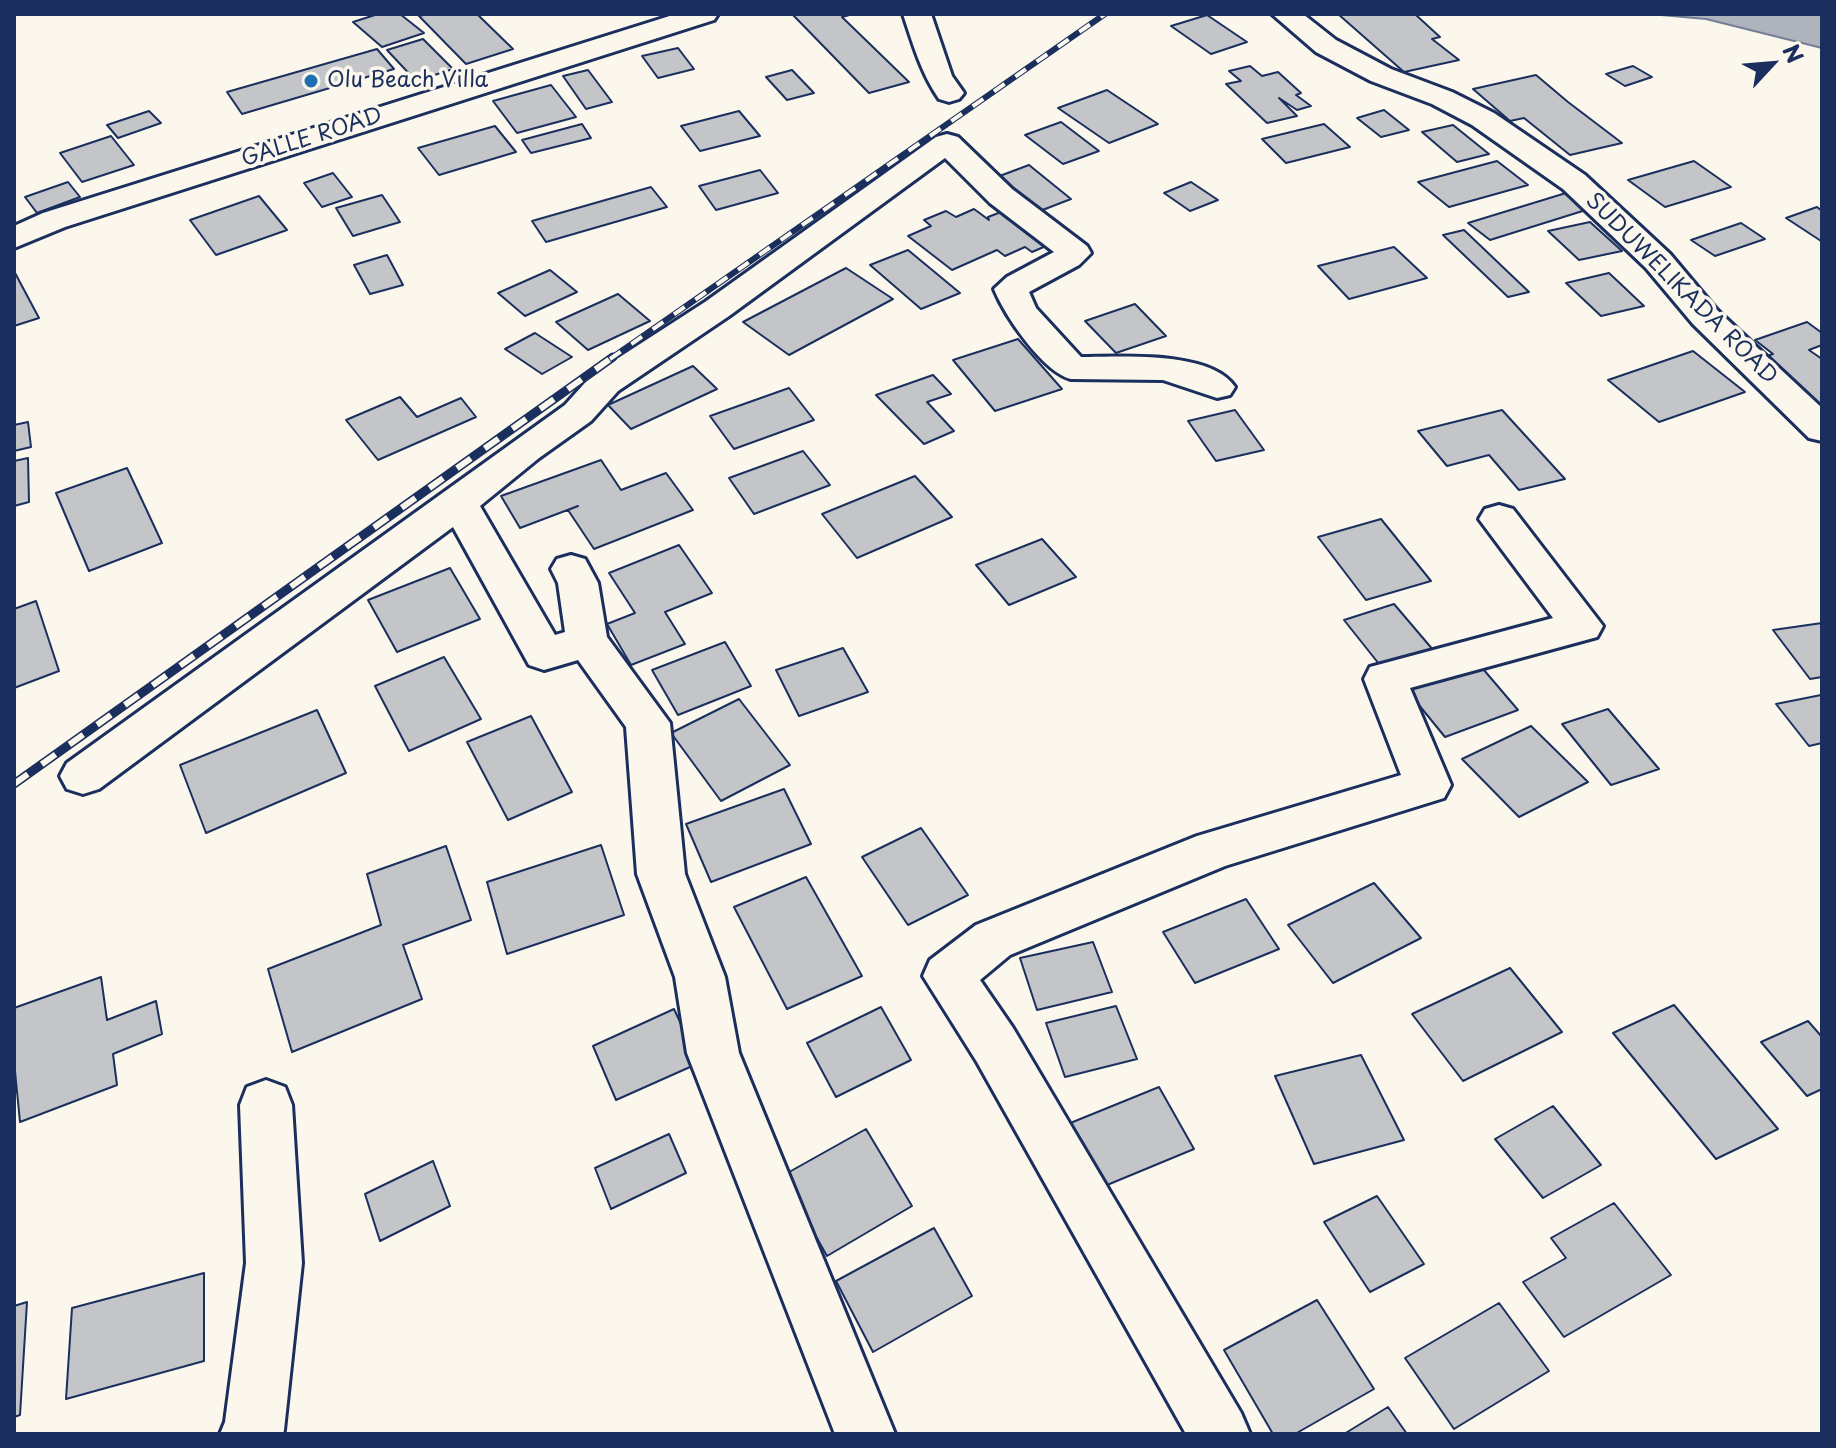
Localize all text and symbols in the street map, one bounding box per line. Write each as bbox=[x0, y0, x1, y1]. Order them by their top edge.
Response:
north arrow bbox=[1732, 24, 1812, 104]
text: N bbox=[1775, 38, 1813, 68]
place label: Olu Beach Villa bbox=[327, 68, 488, 94]
marker: Olu Beach Villa bbox=[302, 72, 320, 90]
street label: GALLE ROAD bbox=[238, 103, 386, 173]
street label: SUDUWELIKADA ROAD bbox=[1580, 188, 1782, 390]

